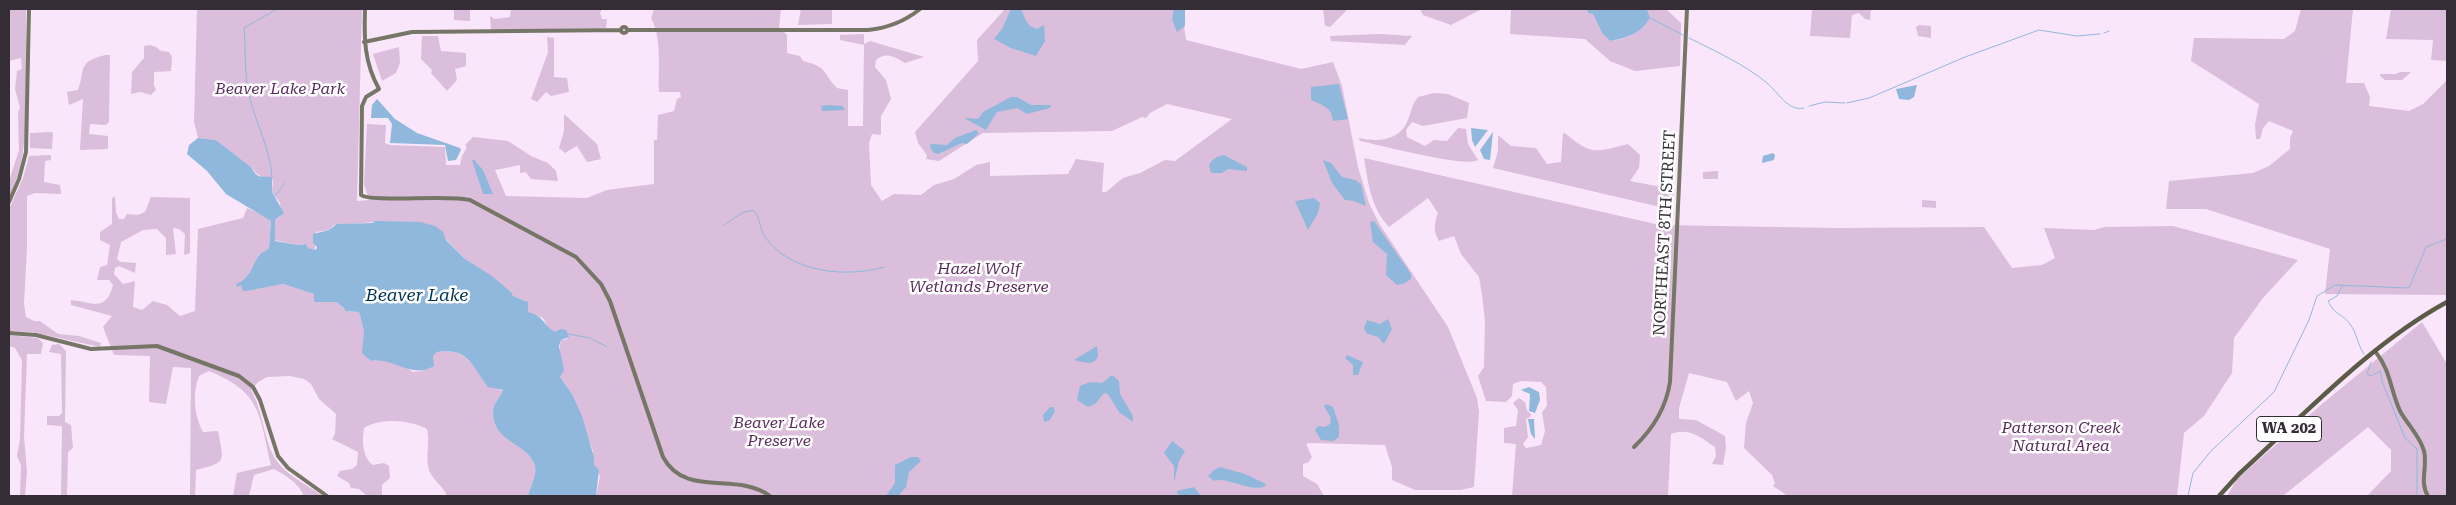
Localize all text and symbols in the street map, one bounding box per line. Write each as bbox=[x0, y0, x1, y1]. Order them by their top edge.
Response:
park label: Beaver Lake Park bbox=[215, 79, 345, 99]
street label: NORTHEAST 8TH STREET bbox=[1650, 130, 1680, 336]
park label: Hazel Wolf Wetlands Preserve bbox=[909, 259, 1049, 297]
water label: Beaver Lake bbox=[366, 285, 468, 307]
park label: Beaver Lake Preserve bbox=[733, 413, 825, 451]
road number: WA 202 bbox=[2256, 416, 2322, 442]
park label: Patterson Creek Natural Area bbox=[2001, 418, 2121, 456]

